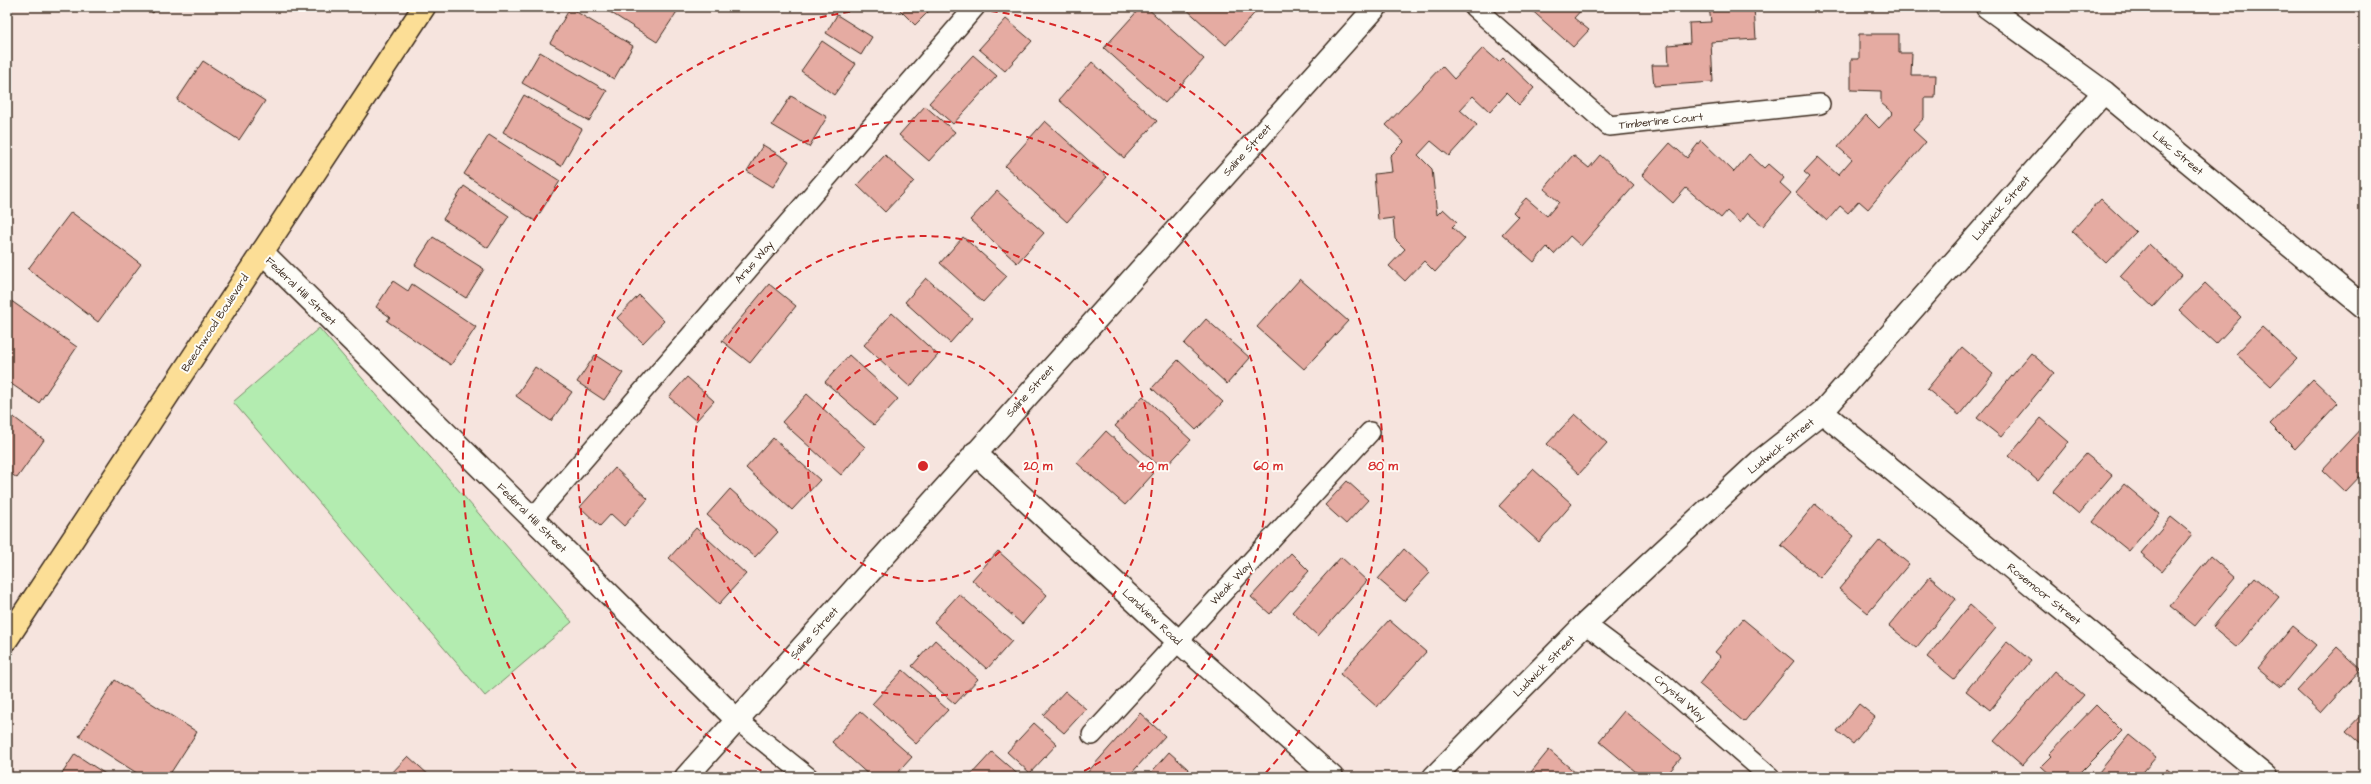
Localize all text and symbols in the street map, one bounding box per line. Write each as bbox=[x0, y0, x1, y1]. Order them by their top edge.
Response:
street label: Timberline Court bbox=[1618, 109, 1704, 133]
street label: Saline Street bbox=[1219, 120, 1275, 179]
street label: Lilac Street bbox=[2149, 127, 2207, 179]
street label: Ludwick Street bbox=[1969, 172, 2034, 244]
street label: Arius Way bbox=[731, 237, 778, 287]
street label: Federal Hill Street bbox=[262, 253, 340, 329]
street label: Beechwood Boulevard bbox=[178, 271, 252, 375]
street label: Saline Street bbox=[1002, 361, 1058, 420]
street label: Ludwick Street bbox=[1745, 414, 1818, 477]
text: 20 m bbox=[1023, 458, 1053, 475]
text: 40 m bbox=[1138, 458, 1169, 475]
text: 60 m bbox=[1253, 458, 1283, 475]
text: 80 m bbox=[1368, 458, 1398, 475]
centre of rings bbox=[916, 459, 930, 473]
street label: Federal Hill Street bbox=[494, 480, 571, 557]
street label: Weak Way bbox=[1207, 558, 1256, 609]
street label: Rosemoor Street bbox=[2004, 560, 2084, 629]
street label: Landview Road bbox=[1119, 586, 1185, 649]
street label: Saline Street bbox=[786, 603, 842, 662]
street label: Ludwick Street bbox=[1510, 632, 1578, 700]
street label: Crystal Way bbox=[1650, 671, 1709, 725]

